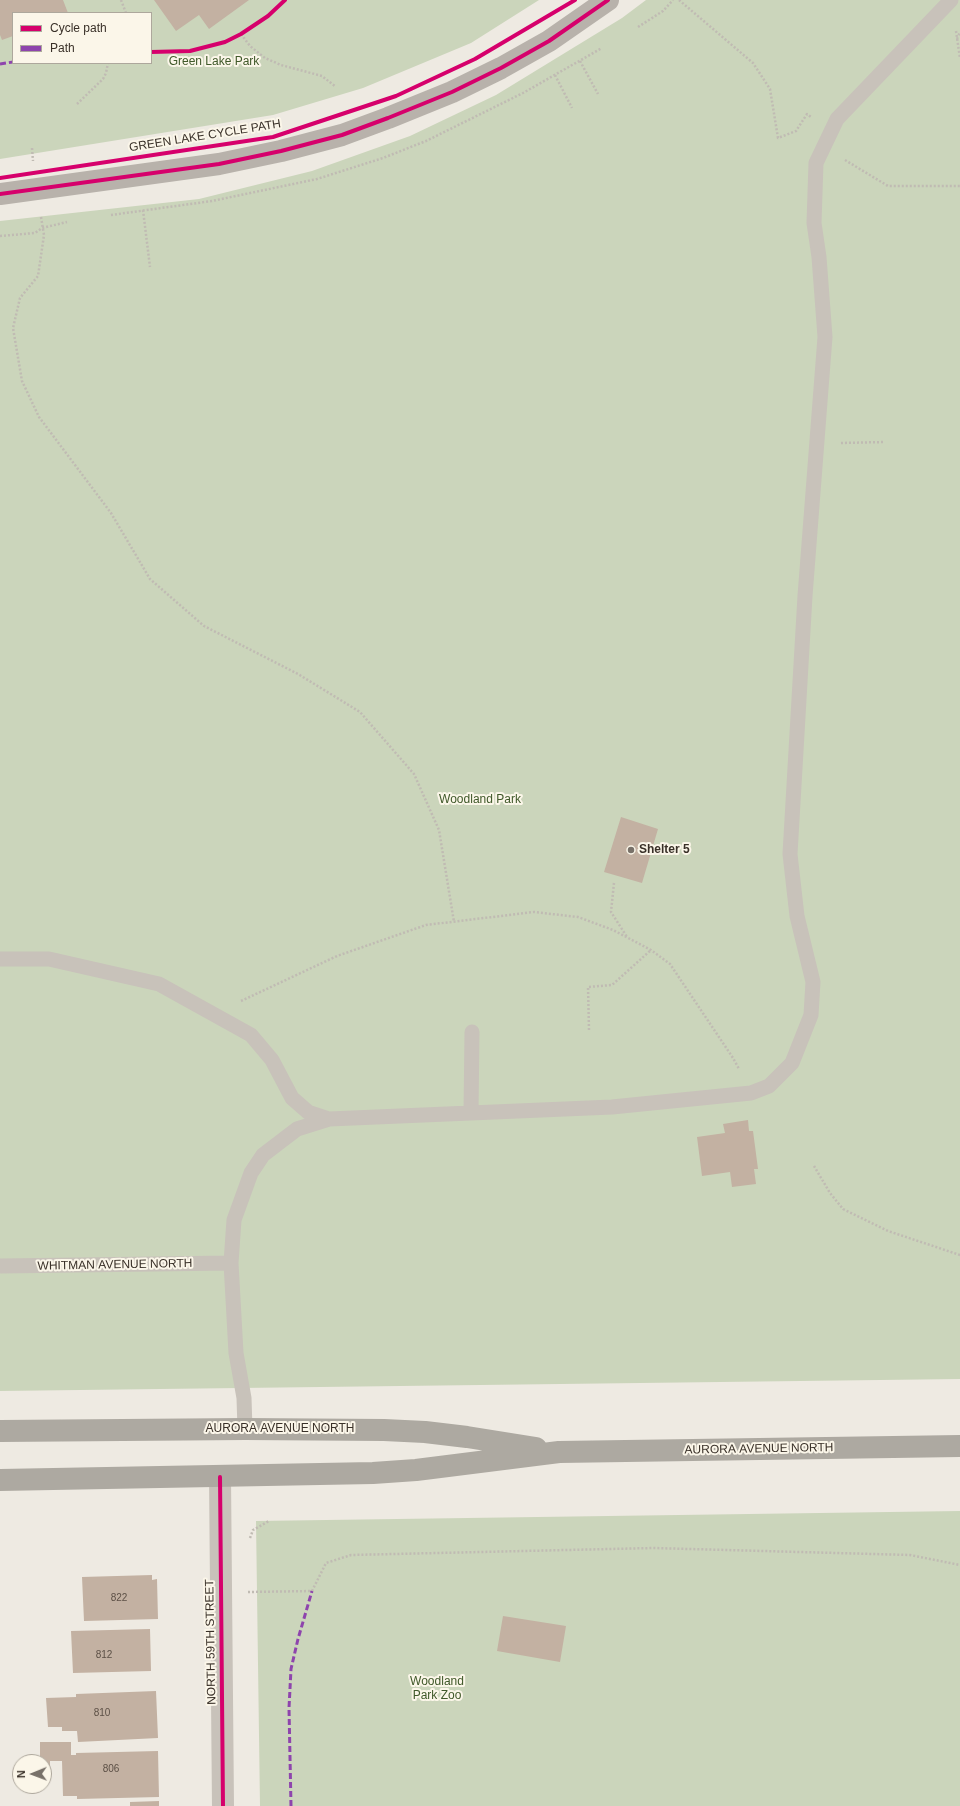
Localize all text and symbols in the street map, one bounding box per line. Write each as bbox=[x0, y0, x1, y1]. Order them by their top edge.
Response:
legend bbox=[12, 12, 152, 64]
text: Cycle path bbox=[50, 21, 107, 35]
text: Path bbox=[50, 41, 75, 55]
park label: Green Lake Park bbox=[169, 55, 259, 69]
street label: GREEN LAKE CYCLE PATH bbox=[128, 117, 282, 155]
park label: Woodland Park bbox=[439, 793, 521, 807]
place label: Shelter 5 bbox=[639, 843, 690, 857]
marker: Shelter 5 bbox=[626, 845, 636, 855]
street label: WHITMAN AVENUE NORTH bbox=[37, 1256, 193, 1274]
street label: AURORA AVENUE NORTH bbox=[206, 1422, 354, 1436]
street label: AURORA AVENUE NORTH bbox=[684, 1441, 834, 1457]
street label: NORTH 59TH STREET bbox=[203, 1579, 219, 1705]
house number: 822 bbox=[111, 1592, 127, 1604]
house number: 812 bbox=[96, 1649, 112, 1661]
park label: Woodland Park Zoo bbox=[410, 1675, 464, 1703]
house number: 810 bbox=[94, 1707, 110, 1719]
north arrow bbox=[12, 1754, 52, 1794]
house number: 806 bbox=[103, 1763, 119, 1775]
text: N bbox=[15, 1770, 27, 1778]

